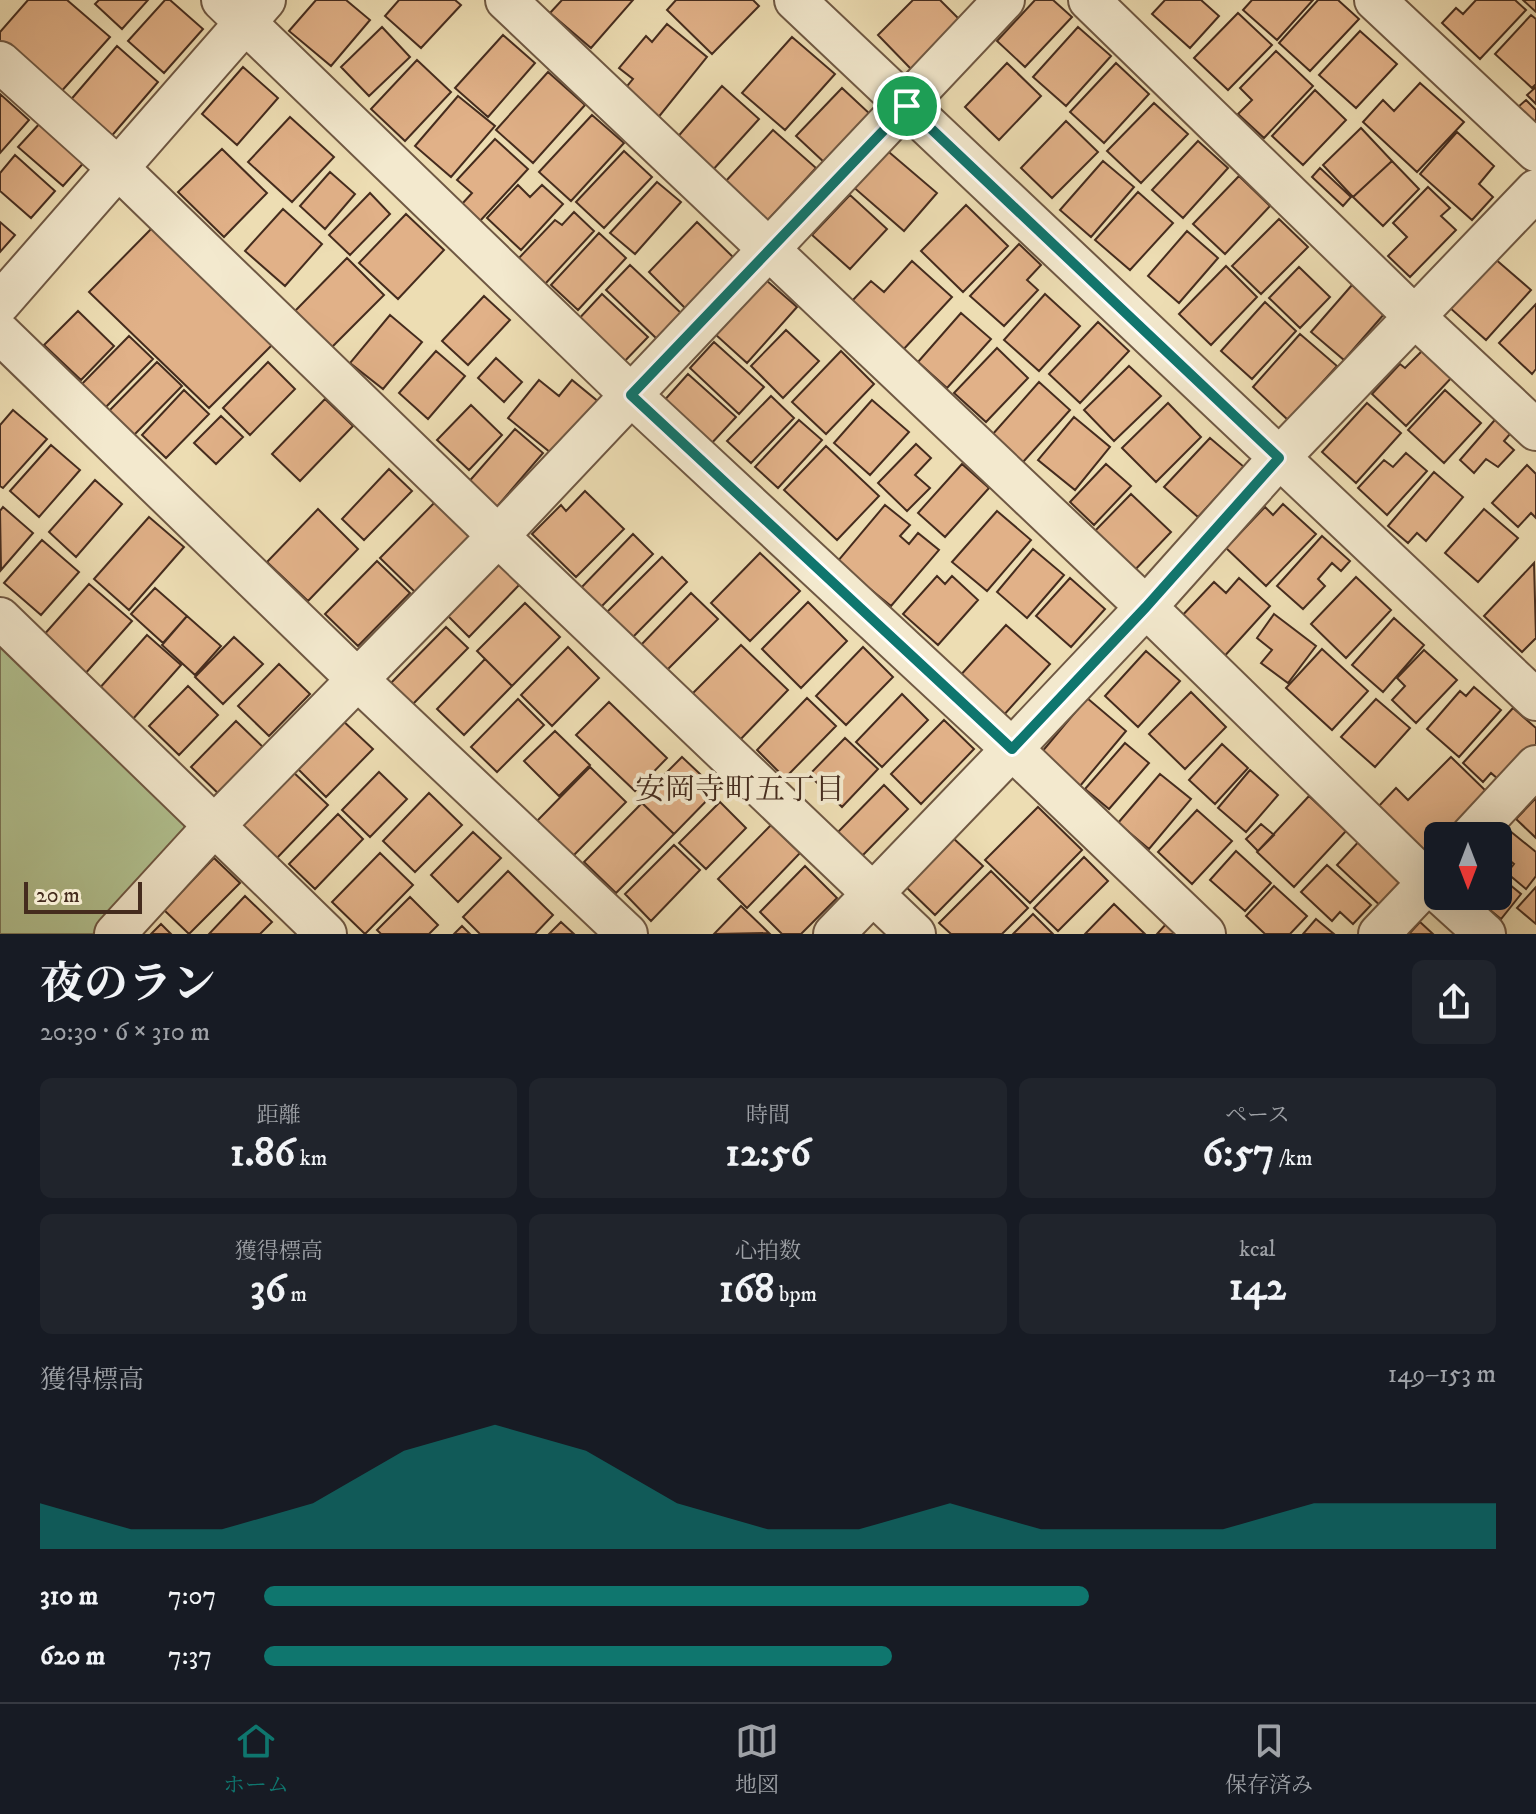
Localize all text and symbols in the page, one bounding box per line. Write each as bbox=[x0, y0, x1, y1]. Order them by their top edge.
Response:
pin bbox=[873, 72, 941, 140]
icon: arrive bbox=[885, 84, 929, 128]
district label: 安岡寺町五丁目 bbox=[635, 772, 845, 809]
north arrow bbox=[1424, 822, 1512, 910]
map controls bbox=[1424, 822, 1512, 910]
scale bar bbox=[24, 878, 142, 914]
text: 20 m bbox=[36, 882, 80, 909]
text: 夜のラン bbox=[40, 958, 216, 1013]
button: share bbox=[1412, 960, 1496, 1044]
text: 20:30 · 6 × 310 m bbox=[40, 1016, 210, 1049]
text: 距離 bbox=[257, 1102, 301, 1129]
text: 時間 bbox=[746, 1102, 790, 1129]
text: ペース bbox=[1225, 1102, 1290, 1129]
text: 1.86 bbox=[230, 1129, 295, 1179]
text: 12:56 bbox=[725, 1129, 811, 1179]
text: 6:57 bbox=[1202, 1129, 1274, 1179]
text: km bbox=[295, 1145, 327, 1172]
text: /km bbox=[1274, 1145, 1313, 1172]
text: kcal bbox=[1239, 1236, 1275, 1263]
text: 獲得標高 bbox=[235, 1238, 323, 1265]
text: 心拍数 bbox=[735, 1238, 801, 1265]
text: 142 bbox=[1229, 1263, 1286, 1313]
text: 36 bbox=[250, 1265, 286, 1315]
text: 168 bbox=[719, 1265, 774, 1315]
text: m bbox=[286, 1281, 307, 1308]
text: bpm bbox=[774, 1281, 817, 1308]
text: 149–153 m bbox=[1388, 1358, 1496, 1391]
text: 獲得標高 bbox=[40, 1364, 144, 1397]
text: 310 m bbox=[40, 1580, 98, 1613]
text: 7:07 bbox=[168, 1580, 216, 1613]
text: 620 m bbox=[40, 1640, 105, 1673]
text: 7:37 bbox=[168, 1640, 212, 1673]
tab: ホーム bbox=[223, 1719, 289, 1799]
tab: 地図 bbox=[735, 1719, 779, 1799]
tab: 保存済み bbox=[1225, 1719, 1313, 1799]

